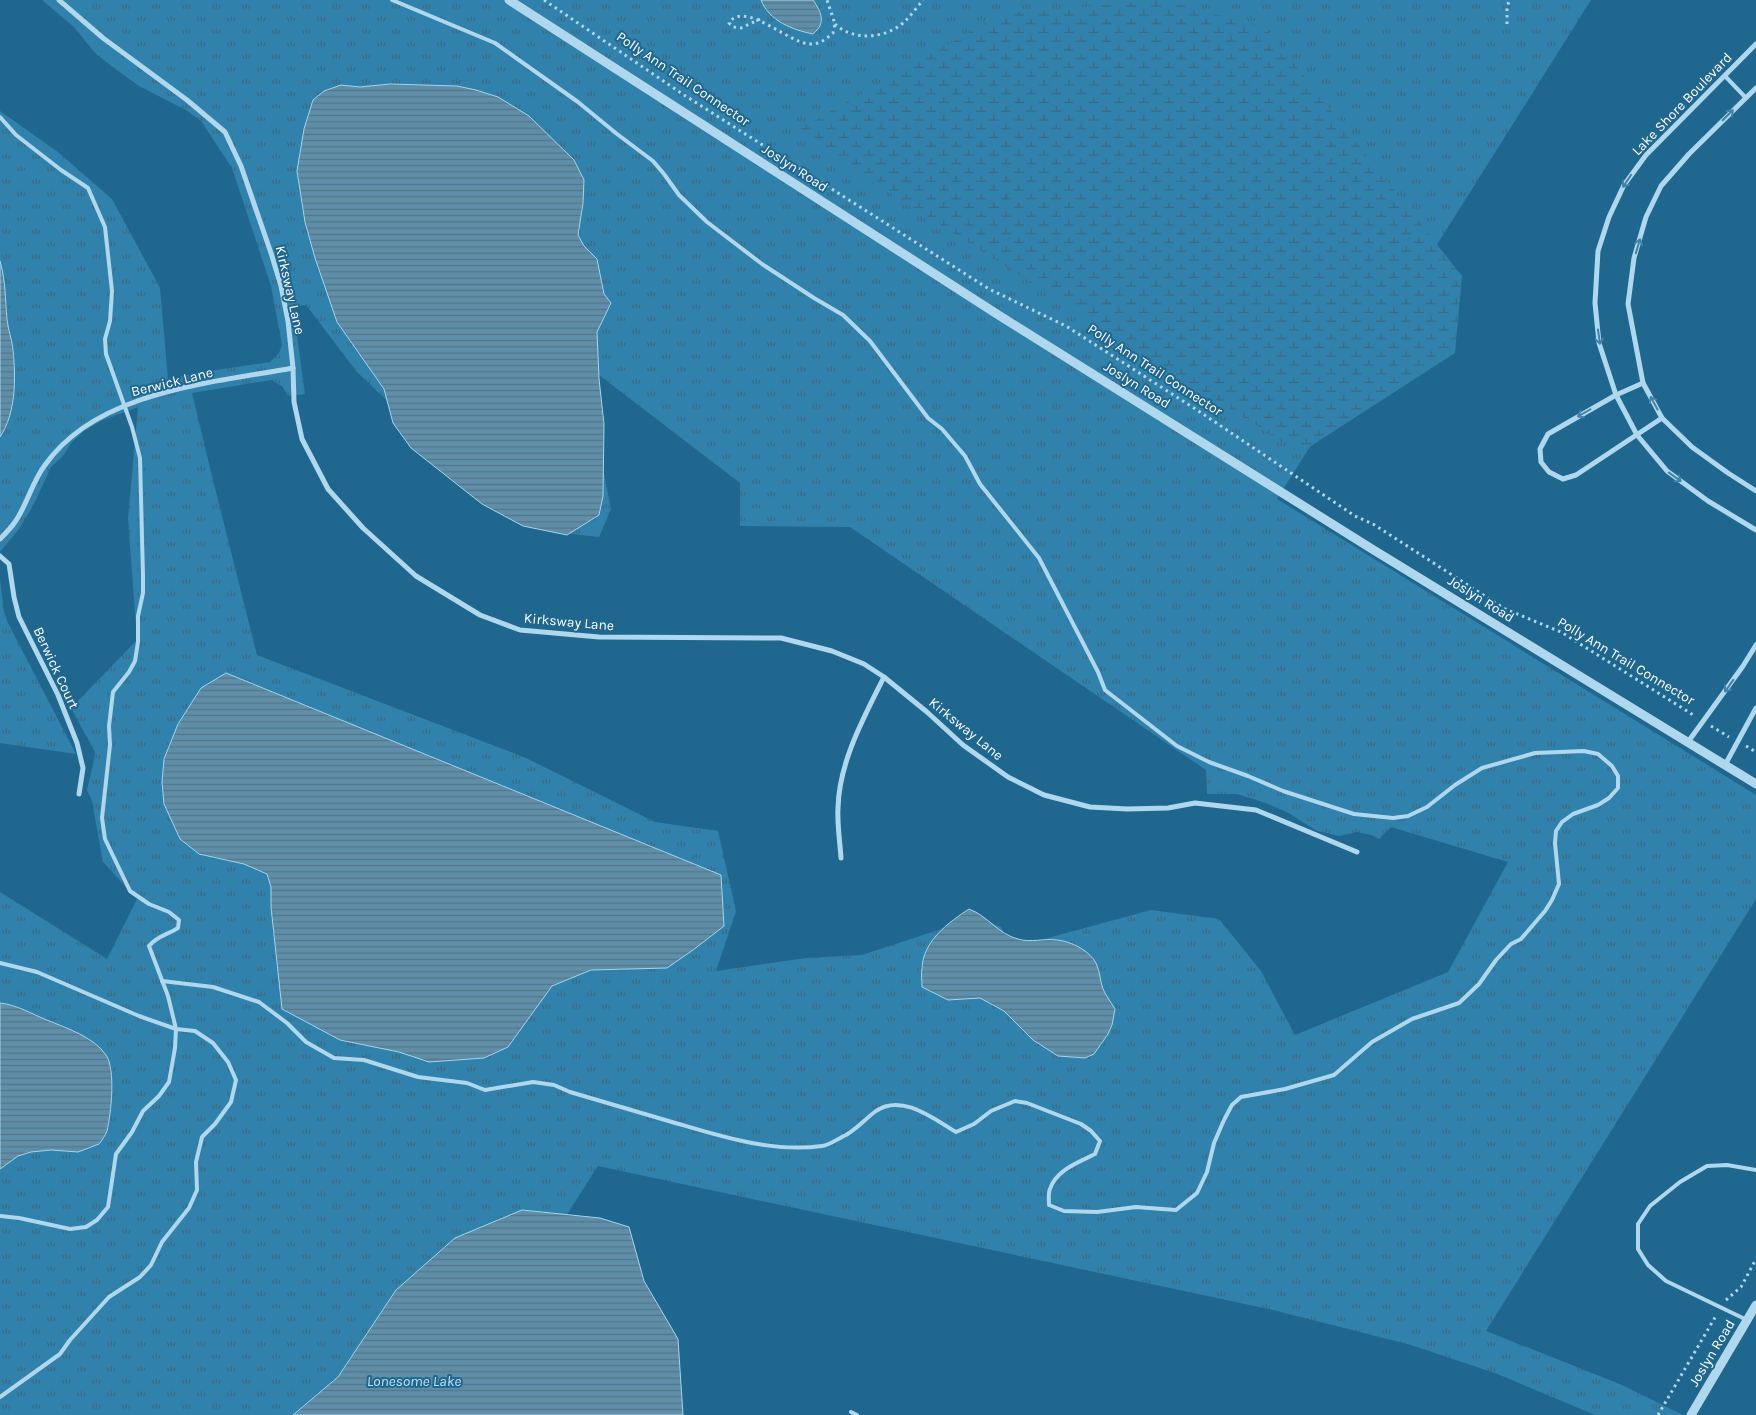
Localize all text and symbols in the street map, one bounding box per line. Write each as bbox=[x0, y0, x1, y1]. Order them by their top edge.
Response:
street label: Polly Ann Trail Connector bbox=[613, 28, 754, 130]
street label: Lake Shore Boulevard bbox=[1628, 49, 1736, 159]
one-way arrow bbox=[1722, 109, 1735, 121]
street label: Joslyn Road bbox=[759, 140, 831, 196]
one-way arrow bbox=[1622, 174, 1632, 188]
one-way arrow bbox=[1633, 238, 1643, 254]
street label: Kirksway Lane bbox=[272, 244, 308, 336]
street label: Polly Ann Trail Connector bbox=[1085, 320, 1226, 420]
one-way arrow bbox=[1594, 329, 1604, 345]
street label: Joslyn Road bbox=[1101, 358, 1173, 412]
street label: Berwick Lane bbox=[129, 364, 215, 400]
one-way arrow bbox=[1649, 396, 1659, 411]
one-way arrow bbox=[1576, 408, 1591, 418]
one-way arrow bbox=[1668, 472, 1682, 482]
street label: Joslyn Road bbox=[1445, 572, 1517, 626]
street label: Kirksway Lane bbox=[523, 610, 615, 634]
street label: Polly Ann Trail Connector bbox=[1554, 613, 1698, 709]
street label: Berwick Court bbox=[30, 624, 82, 712]
one-way arrow bbox=[1724, 679, 1734, 693]
street label: Kirksway Lane bbox=[925, 694, 1007, 764]
street label: Joslyn Road bbox=[1685, 1316, 1739, 1390]
water label: Lonesome Lake bbox=[367, 1372, 461, 1390]

